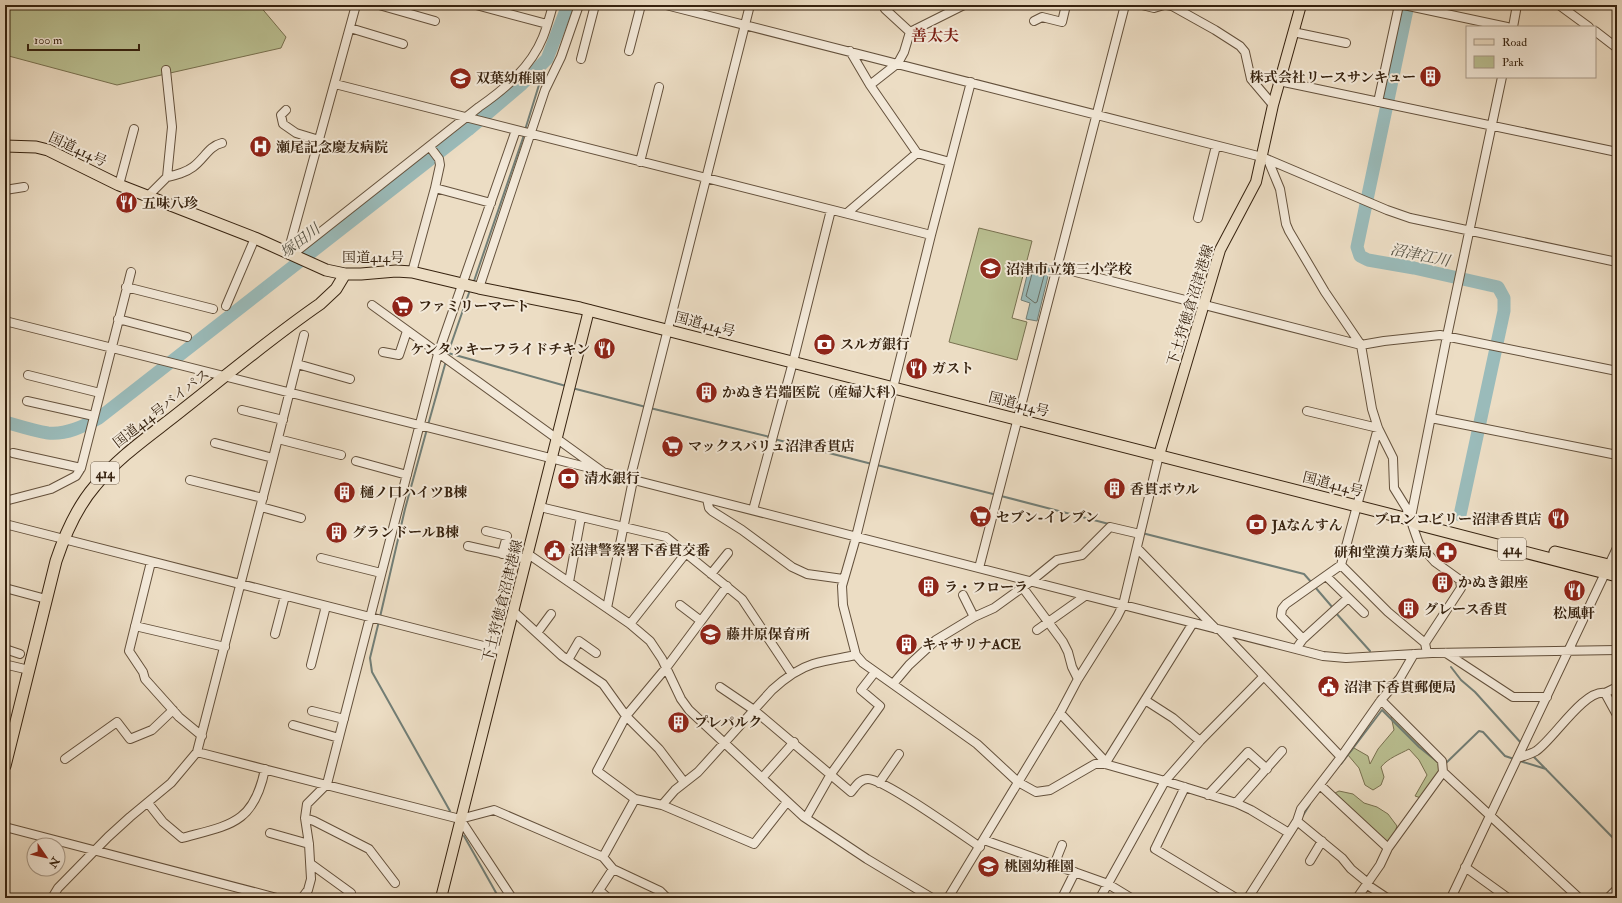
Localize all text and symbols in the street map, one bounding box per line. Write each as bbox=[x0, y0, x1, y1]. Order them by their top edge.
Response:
scale bar bbox=[28, 26, 139, 52]
district label: 善太夫 bbox=[911, 26, 959, 46]
legend bbox=[1466, 26, 1596, 78]
text: 100 m bbox=[34, 33, 63, 48]
text: Road bbox=[1502, 35, 1527, 50]
text: Park bbox=[1502, 55, 1524, 70]
building icon: 株式会社リースサンキュー bbox=[1418, 64, 1444, 90]
school or university icon: 双葉幼稚園 bbox=[447, 65, 473, 91]
place label: 株式会社リースサンキュー bbox=[1250, 69, 1416, 86]
place label: 双葉幼稚園 bbox=[476, 70, 546, 87]
street label: 国道414号 bbox=[46, 129, 110, 170]
hospital icon: 瀬尾記念慶友病院 bbox=[247, 134, 273, 160]
place label: 瀬尾記念慶友病院 bbox=[276, 139, 388, 156]
restaurant icon: 五味八珍 bbox=[113, 190, 139, 216]
place label: 五味八珍 bbox=[142, 195, 198, 212]
water label: 塚田川 bbox=[277, 219, 325, 263]
water label: 沼津江川 bbox=[1389, 240, 1453, 271]
street label: 下土狩徳倉沼津港線 bbox=[1164, 242, 1217, 368]
street label: 国道414号 bbox=[342, 249, 404, 266]
school or university icon: 沼津市立第三小学校 bbox=[977, 256, 1003, 282]
place label: 沼津市立第三小学校 bbox=[1006, 261, 1132, 278]
supermarket icon: ファミリーマート bbox=[389, 293, 415, 319]
place label: ファミリーマート bbox=[418, 298, 530, 315]
street label: 国道414号 bbox=[673, 309, 737, 340]
bank icon: スルガ銀行 bbox=[811, 331, 837, 357]
restaurant icon: ケンタッキーフライドチキン bbox=[592, 336, 618, 362]
place label: スルガ銀行 bbox=[840, 336, 910, 353]
place label: ケンタッキーフライドチキン bbox=[411, 341, 590, 358]
restaurant icon: ガスト bbox=[904, 355, 930, 381]
place label: ガスト bbox=[932, 360, 974, 377]
street label: 国道414号バイパス bbox=[110, 365, 213, 451]
building icon: かぬき岩端医院（産婦人科） bbox=[693, 379, 719, 405]
place label: かぬき岩端医院（産婦人科） bbox=[722, 384, 904, 401]
street label: 国道414号 bbox=[987, 389, 1051, 420]
supermarket icon: マックスバリュ沼津香貫店 bbox=[659, 433, 685, 459]
place label: マックスバリュ沼津香貫店 bbox=[688, 438, 855, 455]
road number: 414 bbox=[91, 462, 119, 484]
bank icon: 清水銀行 bbox=[556, 465, 582, 491]
street label: 国道414号 bbox=[1301, 469, 1365, 500]
place label: 清水銀行 bbox=[584, 470, 640, 487]
building icon: 香貫ボウル bbox=[1102, 476, 1128, 502]
building icon: 樋ノ口ハイツB棟 bbox=[332, 479, 358, 505]
place label: 香貫ボウル bbox=[1130, 481, 1200, 498]
place label: 樋ノ口ハイツB棟 bbox=[360, 484, 467, 501]
supermarket icon: セブン-イレブン bbox=[967, 504, 993, 530]
restaurant icon: ブロンコビリー沼津香貫店 bbox=[1545, 506, 1571, 532]
place label: セブン-イレブン bbox=[996, 509, 1099, 526]
place label: ブロンコビリー沼津香貫店 bbox=[1374, 511, 1542, 528]
bank icon: JAなんすん bbox=[1243, 512, 1269, 538]
place label: JAなんすん bbox=[1271, 517, 1343, 535]
building icon: グランドールB棟 bbox=[323, 519, 349, 545]
place label: グランドールB棟 bbox=[352, 524, 459, 541]
public building icon: 沼津警察署下香貫交番 bbox=[542, 537, 568, 563]
street label: 下土狩徳倉沼津港線 bbox=[479, 538, 526, 664]
road number: 414 bbox=[1498, 538, 1526, 560]
pharmacy icon: 研和堂漢方薬局 bbox=[1434, 539, 1460, 565]
place label: 沼津警察署下香貫交番 bbox=[570, 542, 710, 559]
place label: 研和堂漢方薬局 bbox=[1334, 544, 1432, 561]
building icon: かぬき銀座 bbox=[1430, 569, 1456, 595]
building icon: ラ・フローラ bbox=[915, 574, 941, 600]
place label: かぬき銀座 bbox=[1458, 574, 1528, 591]
restaurant icon: 松風軒 bbox=[1561, 578, 1587, 604]
place label: ラ・フローラ bbox=[944, 579, 1028, 596]
building icon: グレース香貫 bbox=[1396, 596, 1422, 622]
place label: グレース香貫 bbox=[1424, 601, 1507, 618]
place label: 松風軒 bbox=[1553, 605, 1595, 622]
school or university icon: 藤井原保育所 bbox=[697, 621, 723, 647]
place label: 藤井原保育所 bbox=[726, 626, 810, 643]
building icon: キャサリナACE bbox=[893, 631, 919, 657]
place label: キャサリナACE bbox=[922, 636, 1021, 653]
public building icon: 沼津下香貫郵便局 bbox=[1315, 674, 1341, 700]
place label: 沼津下香貫郵便局 bbox=[1344, 679, 1456, 696]
building icon: プレパルク bbox=[666, 709, 692, 735]
place label: プレパルク bbox=[694, 714, 762, 731]
north arrow bbox=[26, 837, 66, 877]
school or university icon: 桃園幼稚園 bbox=[975, 853, 1001, 879]
text: N bbox=[45, 854, 63, 871]
place label: 桃園幼稚園 bbox=[1004, 858, 1074, 875]

